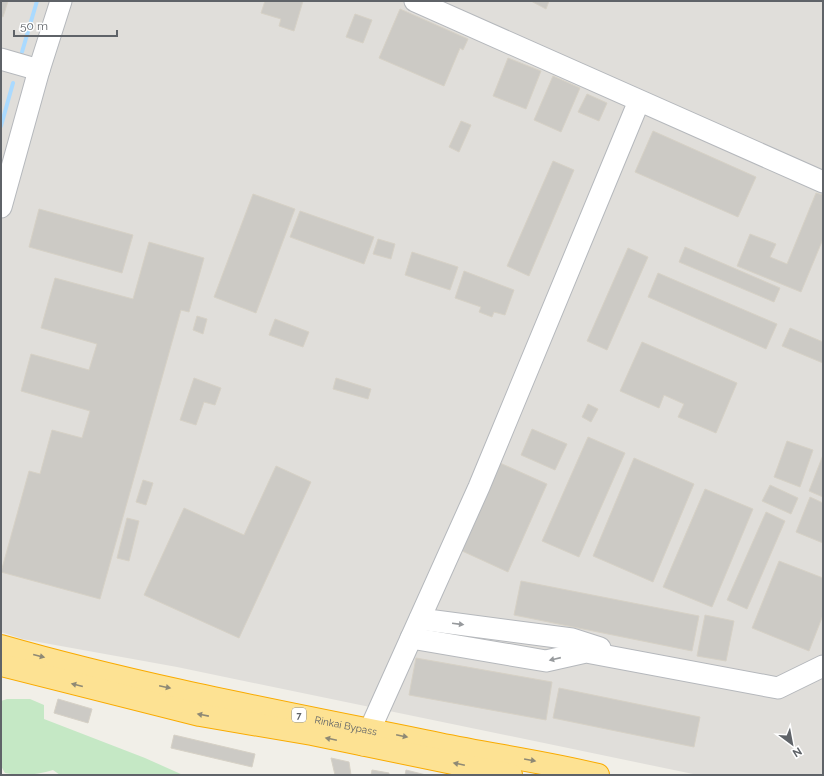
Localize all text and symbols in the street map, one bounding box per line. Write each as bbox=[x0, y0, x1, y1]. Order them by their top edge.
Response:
scale bar bbox=[14, 12, 117, 38]
text: 50 m bbox=[20, 19, 48, 33]
one-way arrow bbox=[452, 621, 464, 627]
one-way arrow bbox=[32, 654, 45, 660]
one-way arrow bbox=[549, 656, 561, 662]
one-way arrow bbox=[71, 681, 83, 687]
one-way arrow bbox=[159, 684, 171, 690]
road number: 7 bbox=[292, 708, 306, 722]
one-way arrow bbox=[197, 712, 210, 718]
street label: Rinkai Bypass bbox=[314, 714, 378, 737]
north arrow bbox=[772, 724, 812, 764]
one-way arrow bbox=[396, 734, 408, 740]
one-way arrow bbox=[325, 735, 338, 741]
text: N bbox=[790, 744, 804, 760]
one-way arrow bbox=[523, 757, 536, 763]
one-way arrow bbox=[453, 760, 465, 766]

